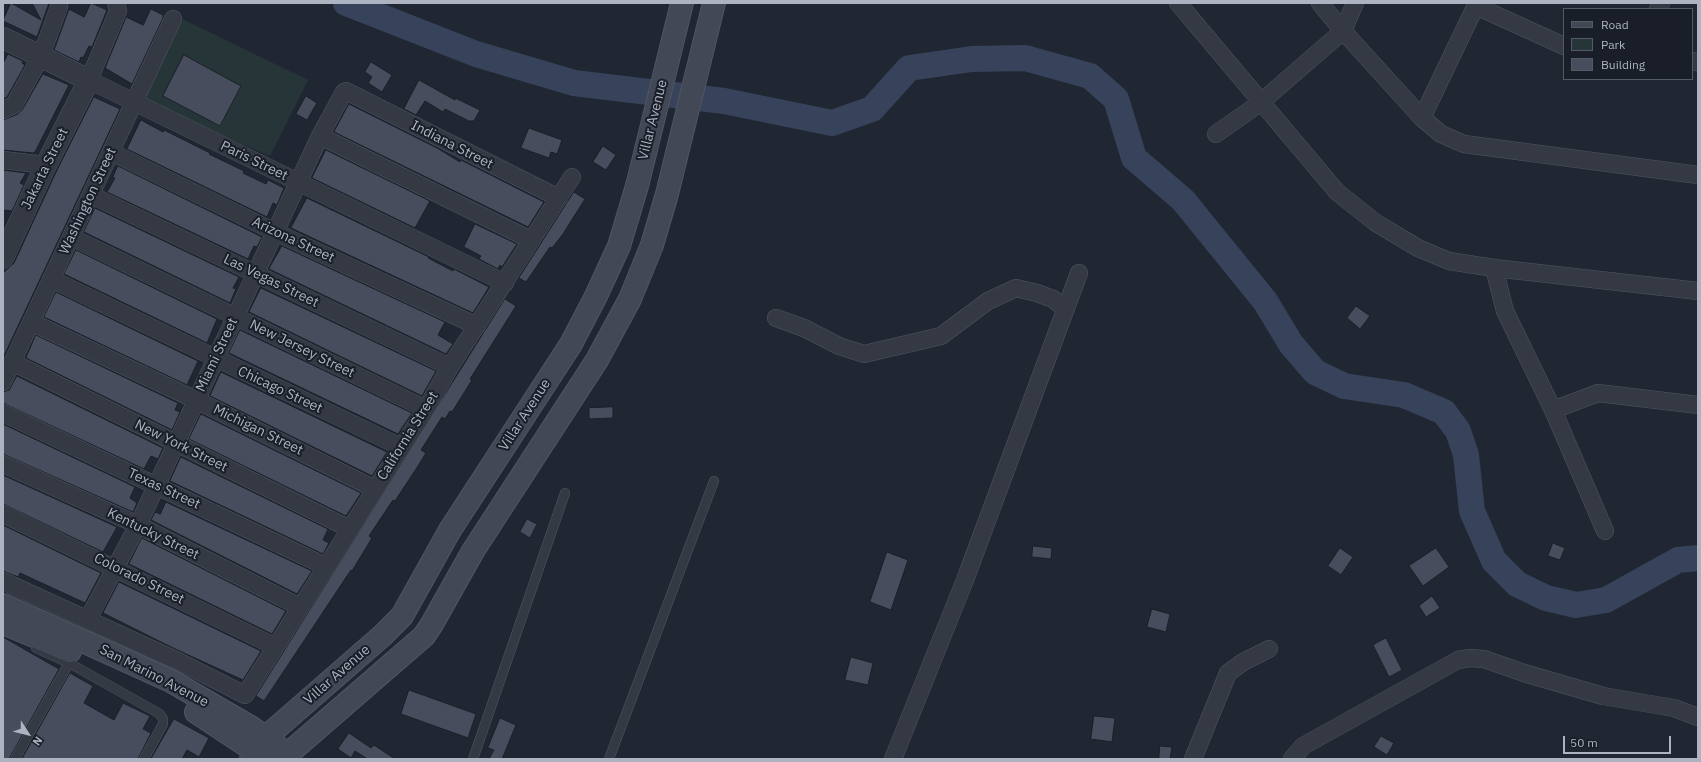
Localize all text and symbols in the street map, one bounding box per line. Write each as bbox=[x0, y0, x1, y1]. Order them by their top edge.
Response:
legend bbox=[1563, 8, 1693, 80]
text: Road bbox=[1601, 17, 1629, 32]
text: Park bbox=[1601, 37, 1625, 52]
text: Building bbox=[1601, 57, 1645, 72]
street label: Villar Avenue bbox=[635, 78, 671, 162]
street label: Indiana Street bbox=[408, 117, 496, 173]
street label: Jakarta Street bbox=[18, 125, 72, 213]
street label: Paris Street bbox=[218, 137, 290, 185]
street label: Washington Street bbox=[56, 145, 120, 257]
street label: Arizona Street bbox=[249, 214, 337, 266]
street label: Las Vegas Street bbox=[221, 251, 321, 311]
street label: Miami Street bbox=[193, 315, 241, 395]
street label: New Jersey Street bbox=[247, 316, 357, 382]
street label: Chicago Street bbox=[235, 363, 325, 417]
street label: Villar Avenue bbox=[496, 376, 554, 454]
street label: California Street bbox=[374, 388, 442, 484]
street label: Michigan Street bbox=[210, 401, 306, 459]
street label: New York Street bbox=[132, 416, 230, 476]
street label: Texas Street bbox=[125, 465, 203, 513]
street label: Kentucky Street bbox=[104, 505, 202, 563]
street label: Colorado Street bbox=[91, 550, 187, 608]
street label: San Marino Avenue bbox=[97, 641, 211, 711]
street label: Villar Avenue bbox=[300, 642, 374, 708]
north arrow bbox=[8, 714, 48, 754]
scale bar bbox=[1565, 728, 1673, 754]
text: N bbox=[30, 734, 46, 748]
text: 50 m bbox=[1570, 735, 1598, 750]

